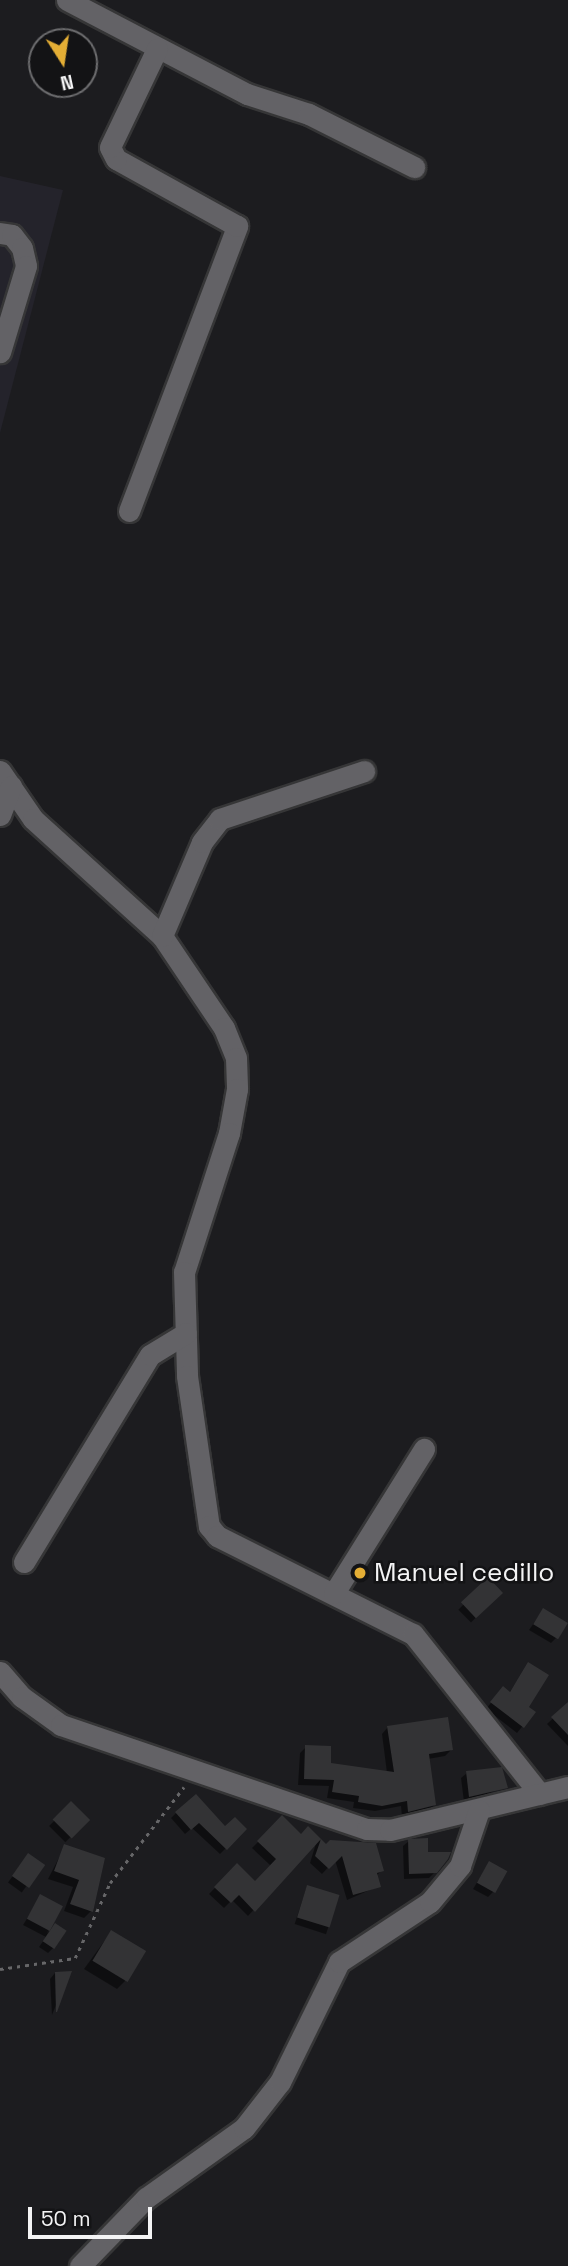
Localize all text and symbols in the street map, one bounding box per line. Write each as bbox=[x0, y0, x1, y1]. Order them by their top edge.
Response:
north arrow bbox=[28, 28, 98, 98]
text: N bbox=[58, 69, 76, 96]
place label: Manuel cedillo bbox=[374, 1557, 554, 1589]
marker: Manuel cedillo bbox=[352, 1565, 368, 1581]
scale bar bbox=[32, 2192, 156, 2236]
text: 50 m bbox=[41, 2205, 91, 2232]

